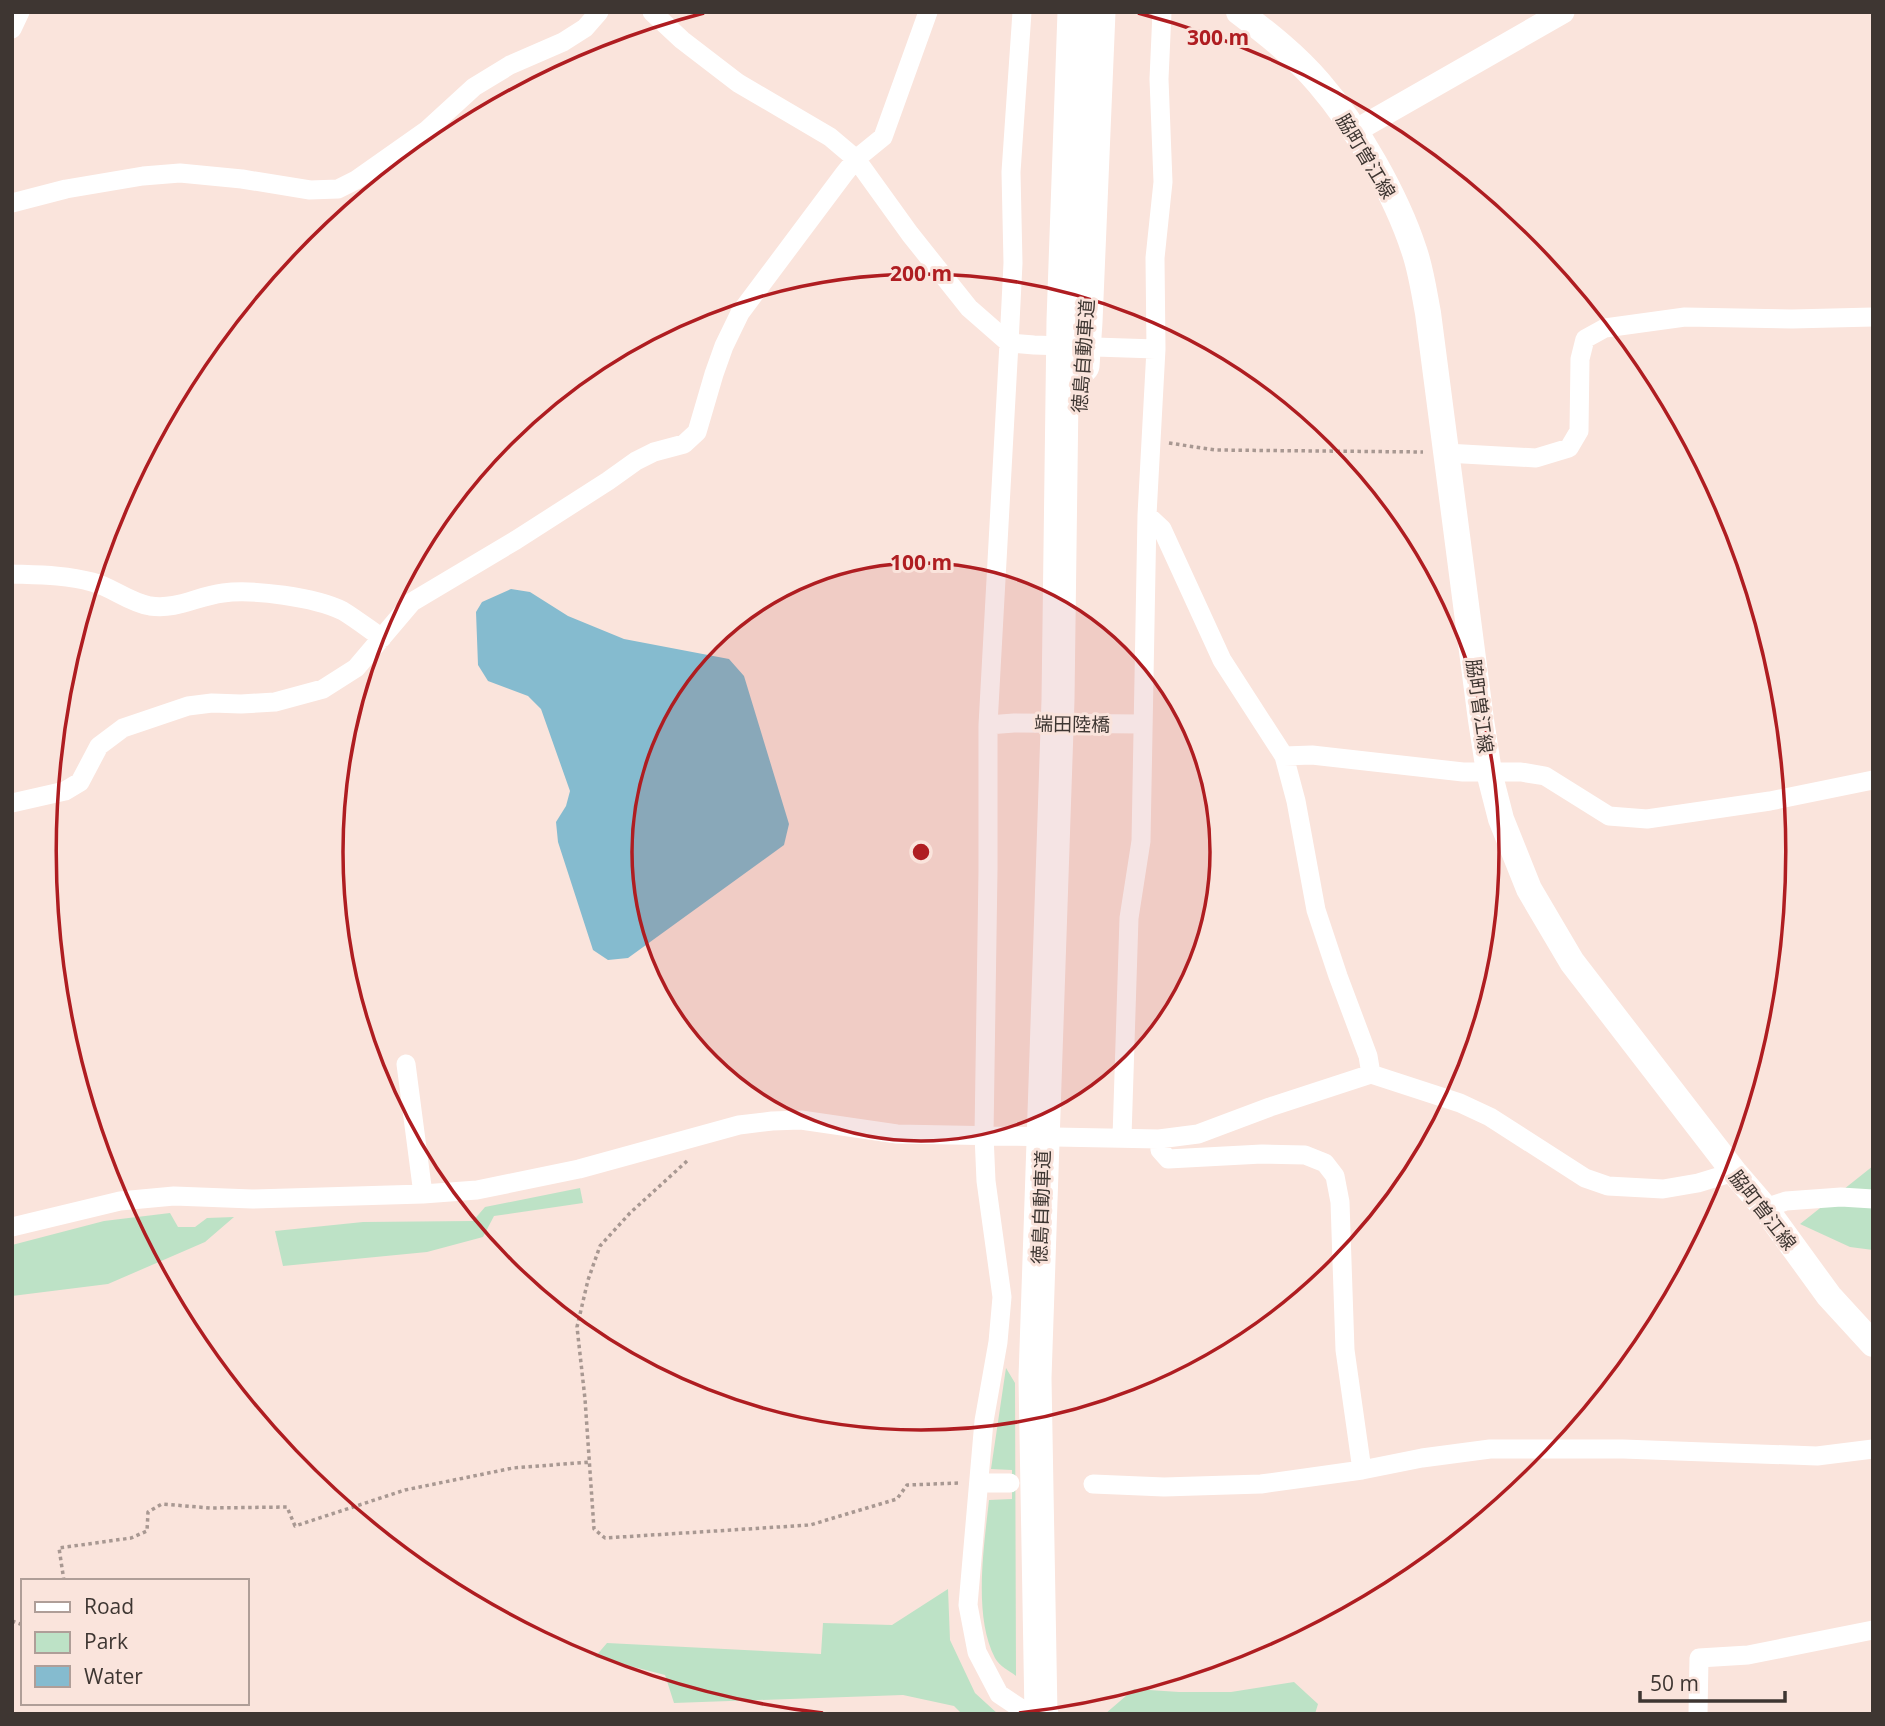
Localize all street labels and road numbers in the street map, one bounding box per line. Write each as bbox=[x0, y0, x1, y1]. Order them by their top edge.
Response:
street label: 脇町曽江線 bbox=[1330, 109, 1402, 203]
street label: 徳島自動車道 bbox=[1066, 298, 1100, 414]
street label: 脇町曽江線 bbox=[1461, 657, 1499, 755]
street label: 端田陸橋 bbox=[1034, 710, 1110, 738]
street label: 徳島自動車道 bbox=[1026, 1150, 1056, 1264]
street label: 脇町曽江線 bbox=[1724, 1165, 1802, 1255]

